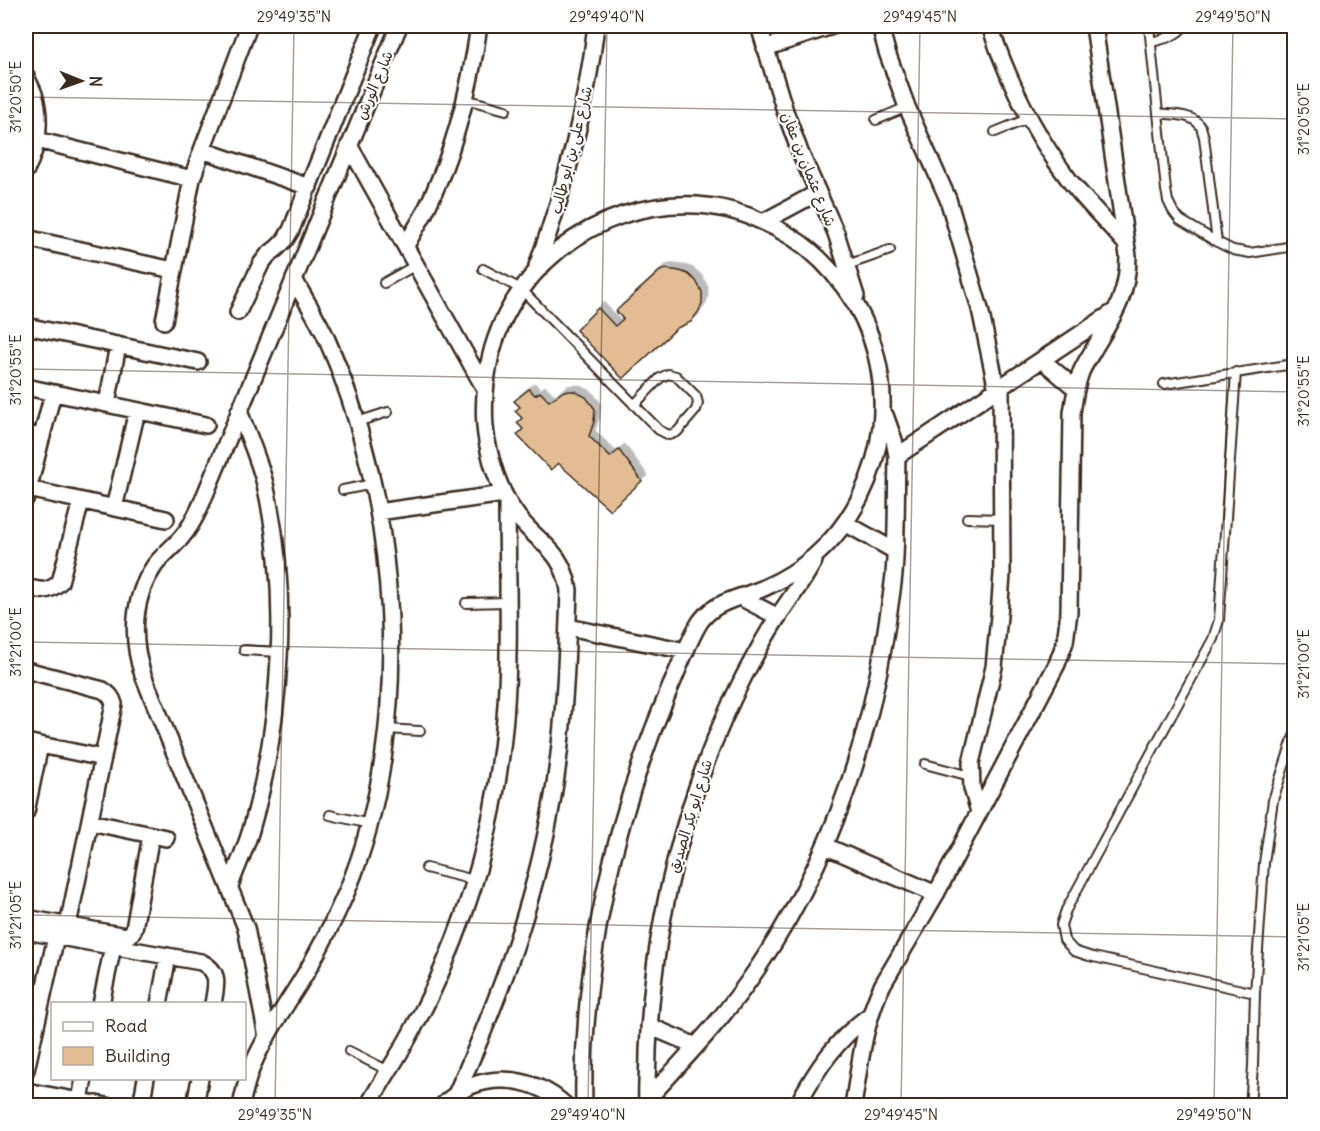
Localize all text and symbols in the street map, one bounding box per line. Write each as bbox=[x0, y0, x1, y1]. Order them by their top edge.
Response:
text: 29°49'35"N bbox=[257, 7, 331, 26]
text: 29°49'40"N bbox=[569, 7, 645, 26]
text: 29°49'45"N bbox=[883, 7, 957, 26]
text: 29°49'50"N bbox=[1195, 7, 1271, 26]
street label: شارع الورش bbox=[351, 48, 398, 123]
north arrow bbox=[51, 51, 111, 111]
text: 31°20'50"E bbox=[6, 60, 25, 133]
text: N bbox=[86, 76, 106, 87]
text: 31°20'50"E bbox=[1294, 82, 1313, 155]
street label: شارع على بن ابو طالب bbox=[546, 84, 597, 216]
street label: شارع عثمان بن عفان bbox=[776, 109, 841, 229]
text: 31°20'55"E bbox=[6, 334, 25, 406]
text: 31°20'55"E bbox=[1294, 355, 1313, 427]
text: 31°21'00"E bbox=[6, 607, 25, 677]
text: 31°21'00"E bbox=[1294, 629, 1313, 699]
street label: شارع ابو بكر الصديق bbox=[664, 757, 717, 875]
text: 31°21'05"E bbox=[6, 880, 25, 949]
text: 31°21'05"E bbox=[1294, 902, 1313, 971]
legend bbox=[51, 1002, 246, 1080]
text: Road bbox=[105, 1014, 148, 1037]
text: Building bbox=[105, 1044, 170, 1067]
text: 29°49'35"N bbox=[238, 1105, 312, 1124]
text: 29°49'40"N bbox=[550, 1105, 626, 1124]
text: 29°49'45"N bbox=[864, 1105, 938, 1124]
text: 29°49'50"N bbox=[1176, 1105, 1252, 1124]

